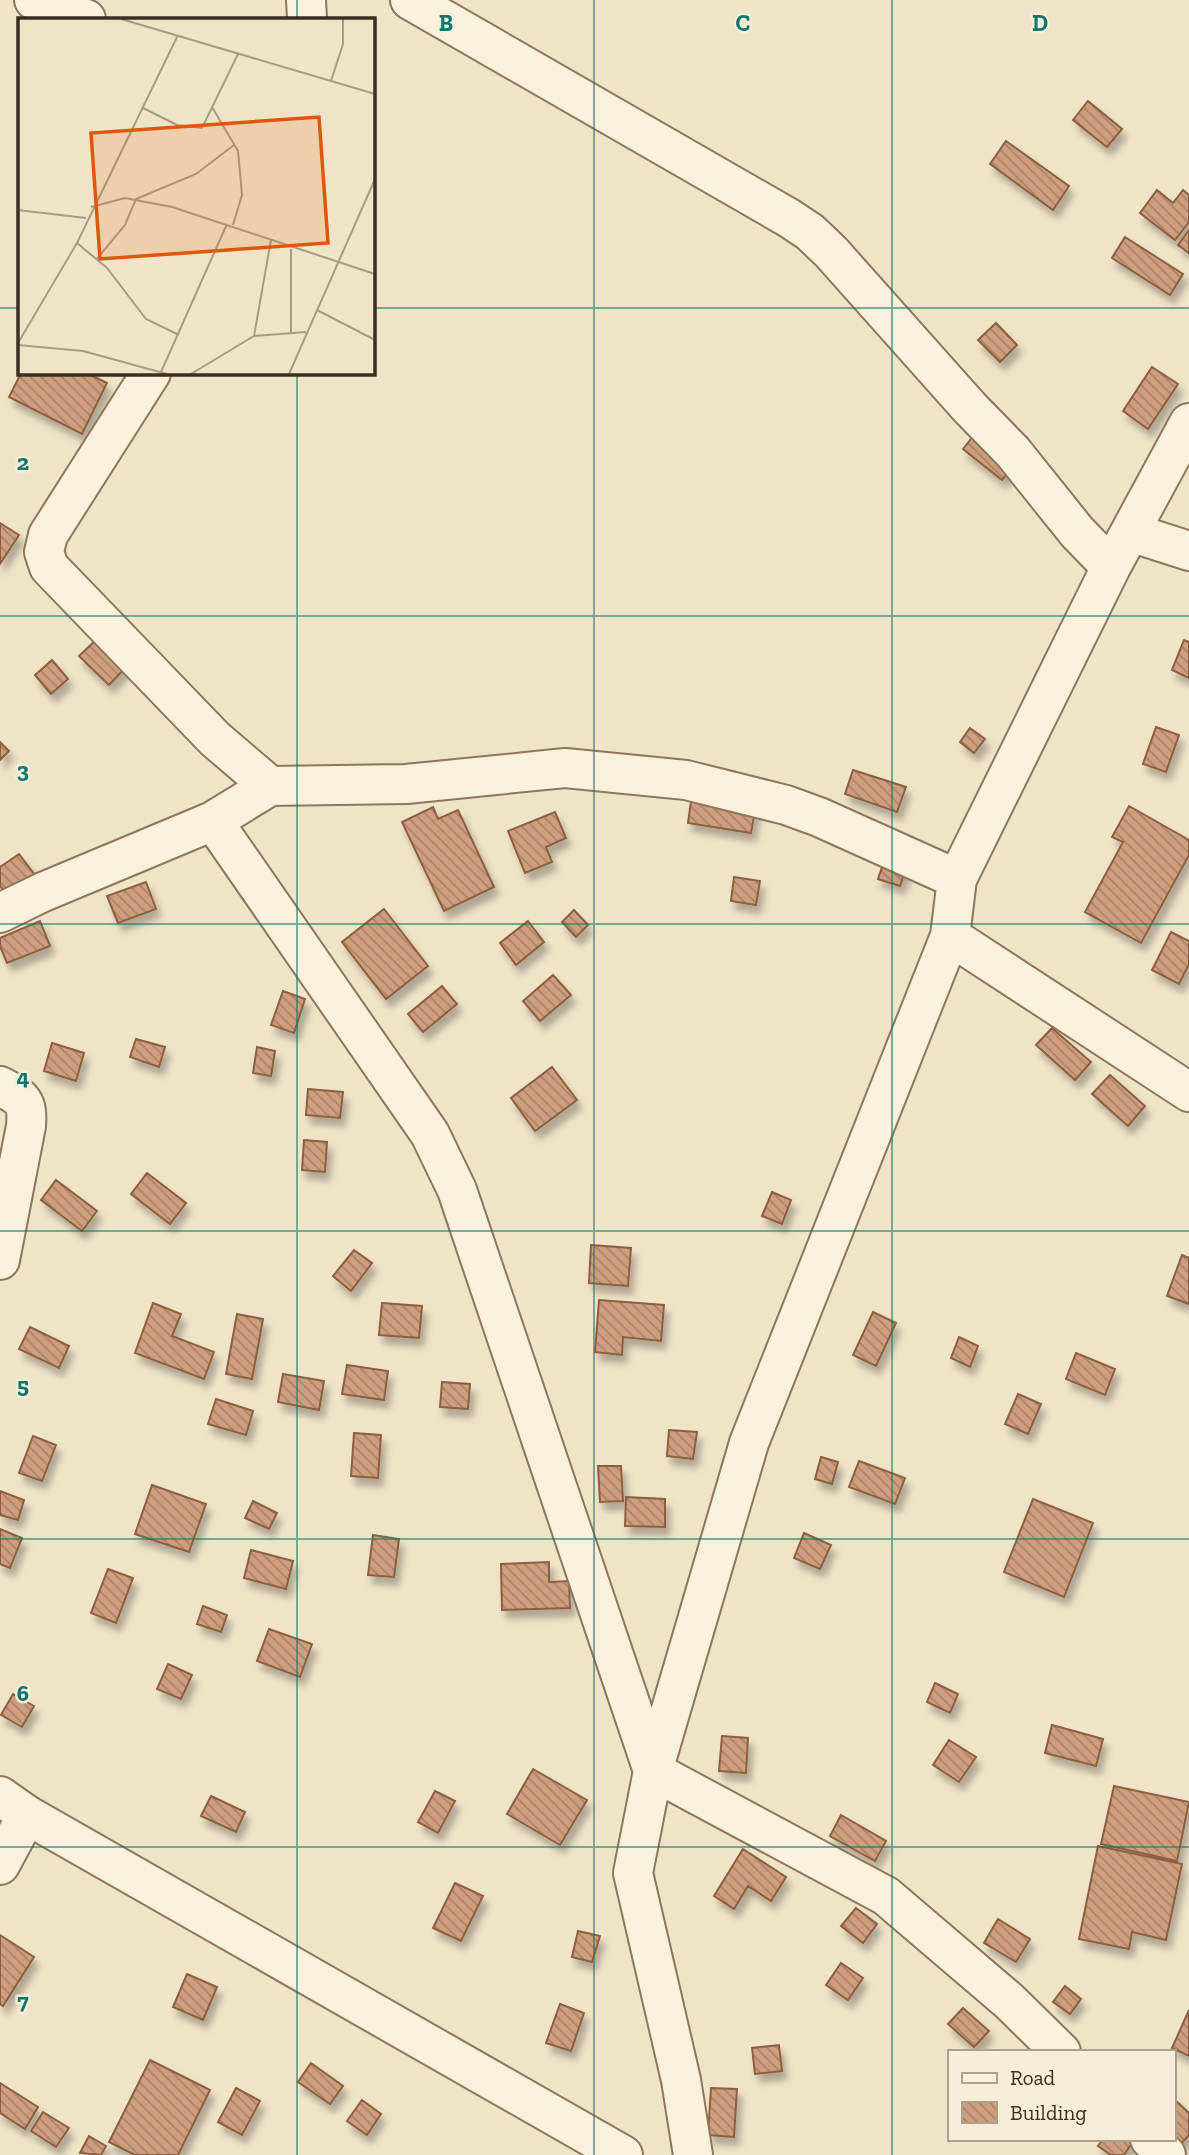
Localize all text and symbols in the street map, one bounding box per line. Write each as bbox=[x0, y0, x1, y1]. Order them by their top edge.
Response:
text: B bbox=[439, 9, 453, 37]
text: C bbox=[736, 9, 750, 37]
text: D bbox=[1032, 9, 1048, 37]
inset map bbox=[18, 18, 374, 374]
text: 2 bbox=[17, 448, 29, 476]
text: 3 bbox=[17, 756, 29, 784]
text: 4 bbox=[16, 1063, 30, 1091]
text: 5 bbox=[17, 1371, 29, 1399]
text: 6 bbox=[17, 1679, 29, 1707]
text: 7 bbox=[17, 1987, 29, 2015]
legend bbox=[948, 2050, 1175, 2141]
text: Road bbox=[1010, 2065, 1056, 2090]
text: Building bbox=[1010, 2100, 1087, 2125]

